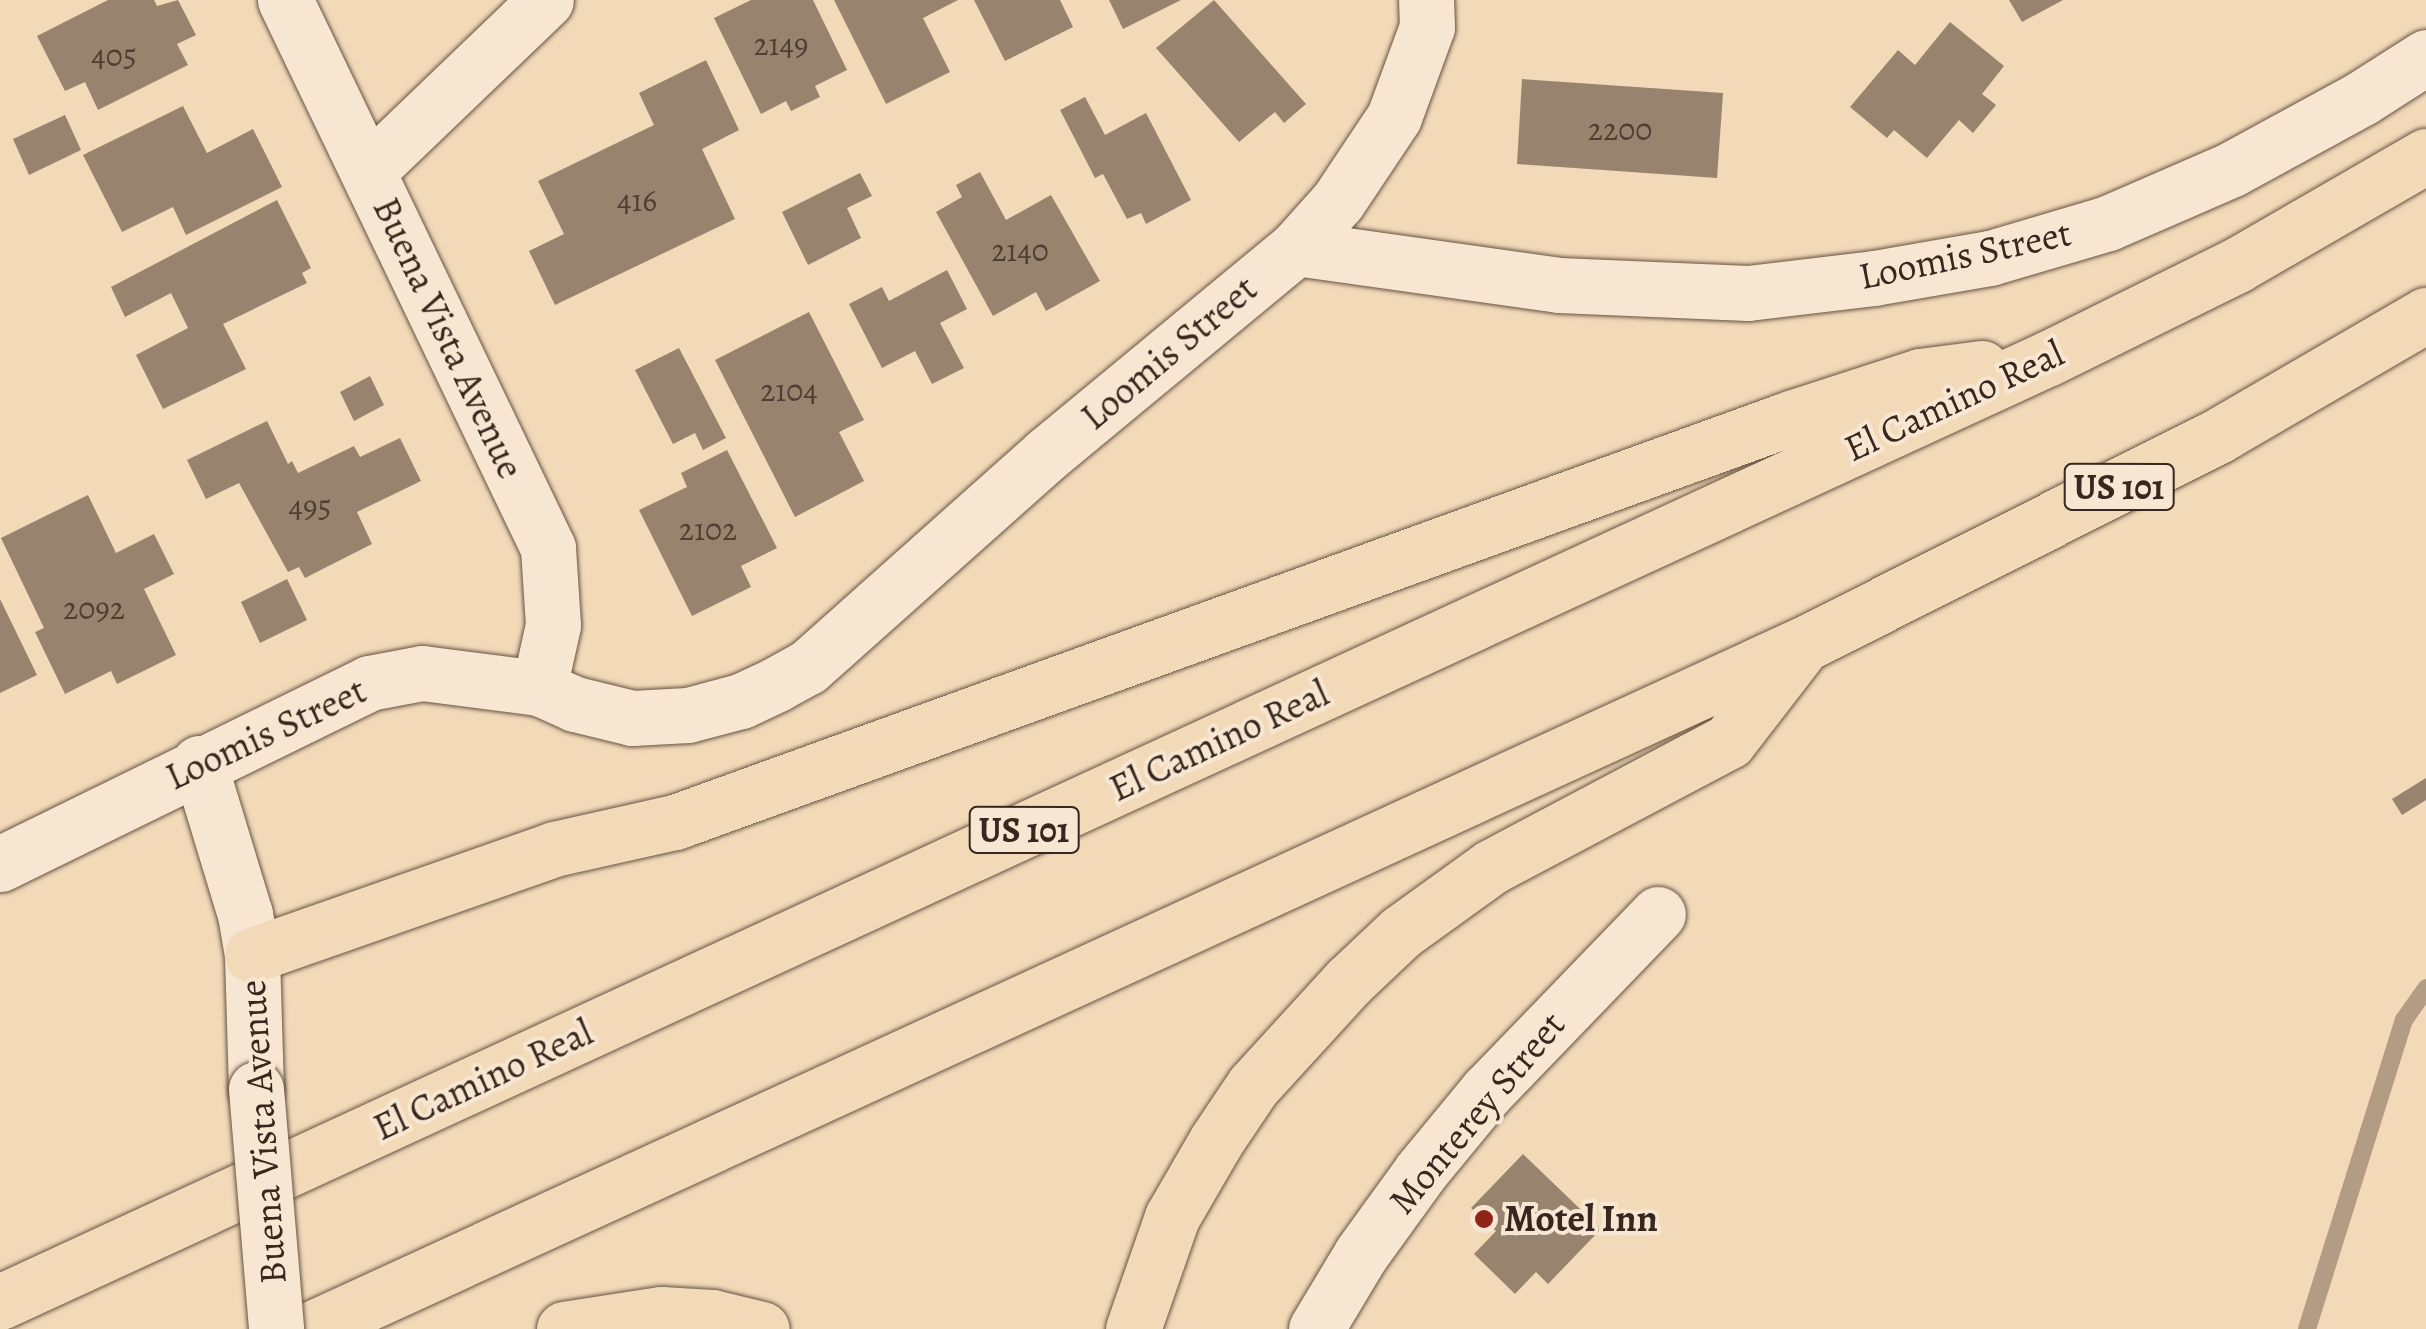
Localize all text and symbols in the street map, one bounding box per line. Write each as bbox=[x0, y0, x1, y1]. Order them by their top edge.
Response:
house number: 2149 bbox=[753, 25, 809, 63]
house number: 405 bbox=[91, 36, 137, 74]
house number: 2200 bbox=[1588, 110, 1652, 148]
house number: 416 bbox=[617, 181, 657, 219]
street label: Buena Vista Avenue bbox=[363, 190, 533, 486]
street label: Loomis Street bbox=[1855, 210, 2075, 300]
house number: 2140 bbox=[991, 231, 1049, 269]
street label: Loomis Street bbox=[1072, 266, 1266, 440]
street label: El Camino Real bbox=[1837, 330, 2071, 472]
house number: 2104 bbox=[760, 371, 818, 409]
road number: US 101 bbox=[2062, 457, 2176, 517]
house number: 495 bbox=[289, 487, 331, 525]
house number: 2102 bbox=[679, 510, 737, 548]
house number: 2092 bbox=[63, 589, 125, 627]
street label: Loomis Street bbox=[159, 668, 373, 800]
street label: El Camino Real bbox=[1102, 670, 1336, 812]
road number: US 101 bbox=[966, 800, 1082, 860]
street label: Buena Vista Avenue bbox=[230, 978, 296, 1286]
street label: Monterey Street bbox=[1379, 1003, 1575, 1223]
street label: El Camino Real bbox=[366, 1009, 600, 1151]
place label: Motel Inn bbox=[1504, 1196, 1658, 1242]
marker: Motel Inn bbox=[1473, 1208, 1495, 1230]

